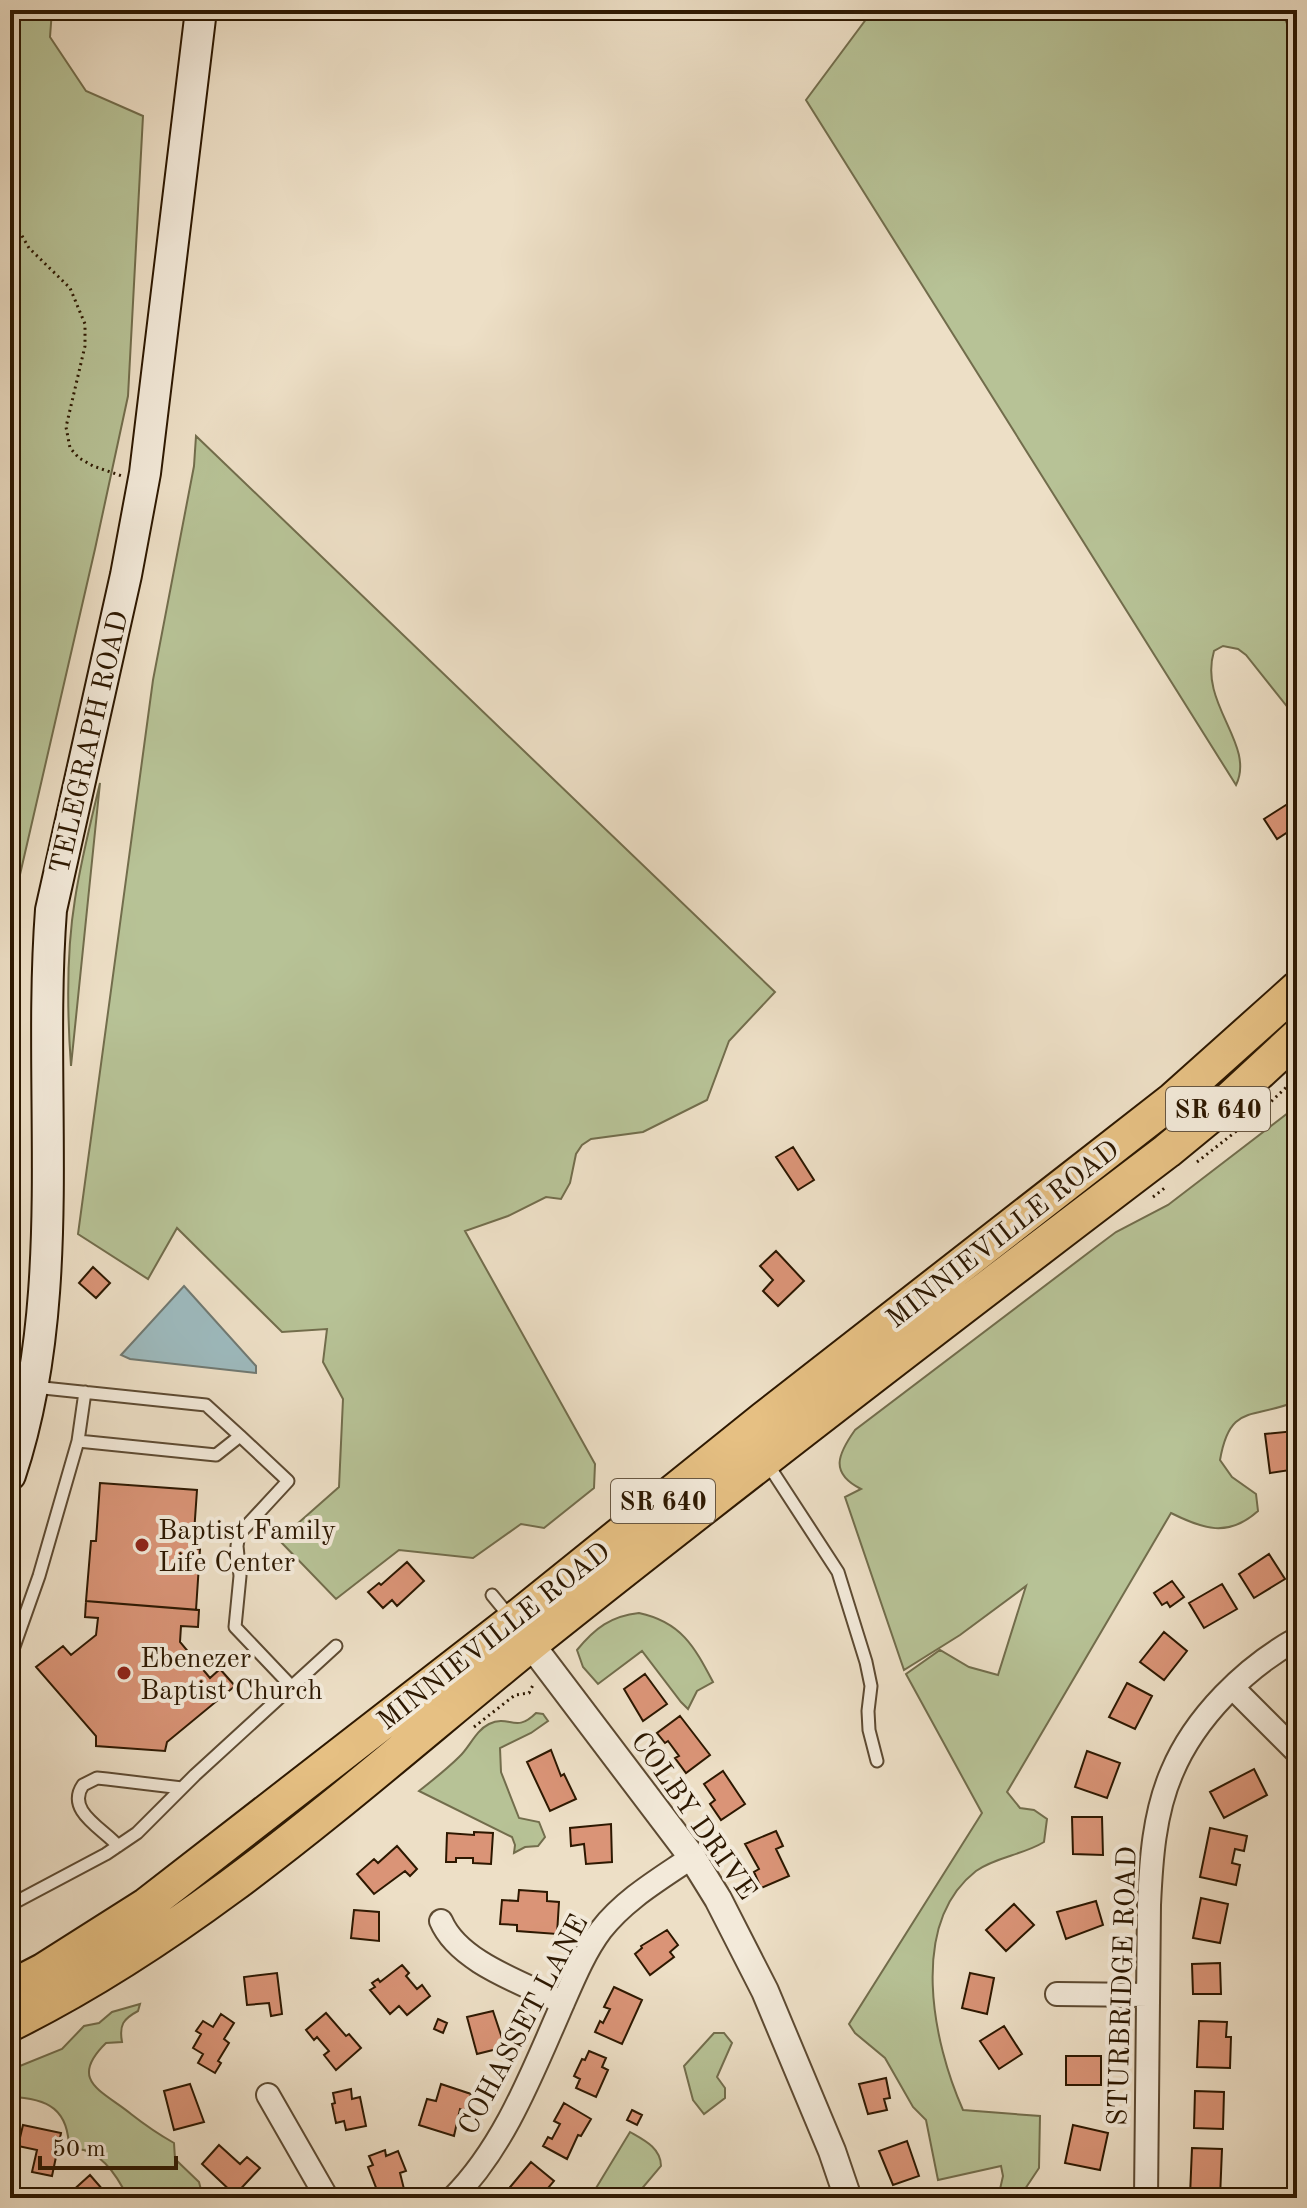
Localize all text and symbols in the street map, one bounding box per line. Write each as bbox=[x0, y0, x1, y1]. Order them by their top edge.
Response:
street label: TELEGRAPH ROAD bbox=[47, 608, 135, 877]
road number: SR 640 bbox=[1166, 1087, 1270, 1131]
street label: MINNIEVILLE ROAD bbox=[882, 1136, 1125, 1335]
road number: SR 640 bbox=[611, 1479, 715, 1523]
place label: Baptist Family Life Center bbox=[158, 1518, 336, 1578]
marker: Baptist Family Life Center bbox=[133, 1536, 151, 1554]
street label: MINNIEVILLE ROAD bbox=[373, 1538, 616, 1737]
place label: Ebenezer Baptist Church bbox=[140, 1646, 323, 1706]
marker: Ebenezer Baptist Church bbox=[115, 1664, 133, 1682]
street label: COLBY DRIVE bbox=[624, 1728, 761, 1906]
street label: STURBRIDGE ROAD bbox=[1105, 1846, 1143, 2127]
street label: COHASSET LANE bbox=[455, 1911, 594, 2140]
scale bar bbox=[40, 2120, 176, 2170]
text: 50 m bbox=[52, 2138, 106, 2162]

